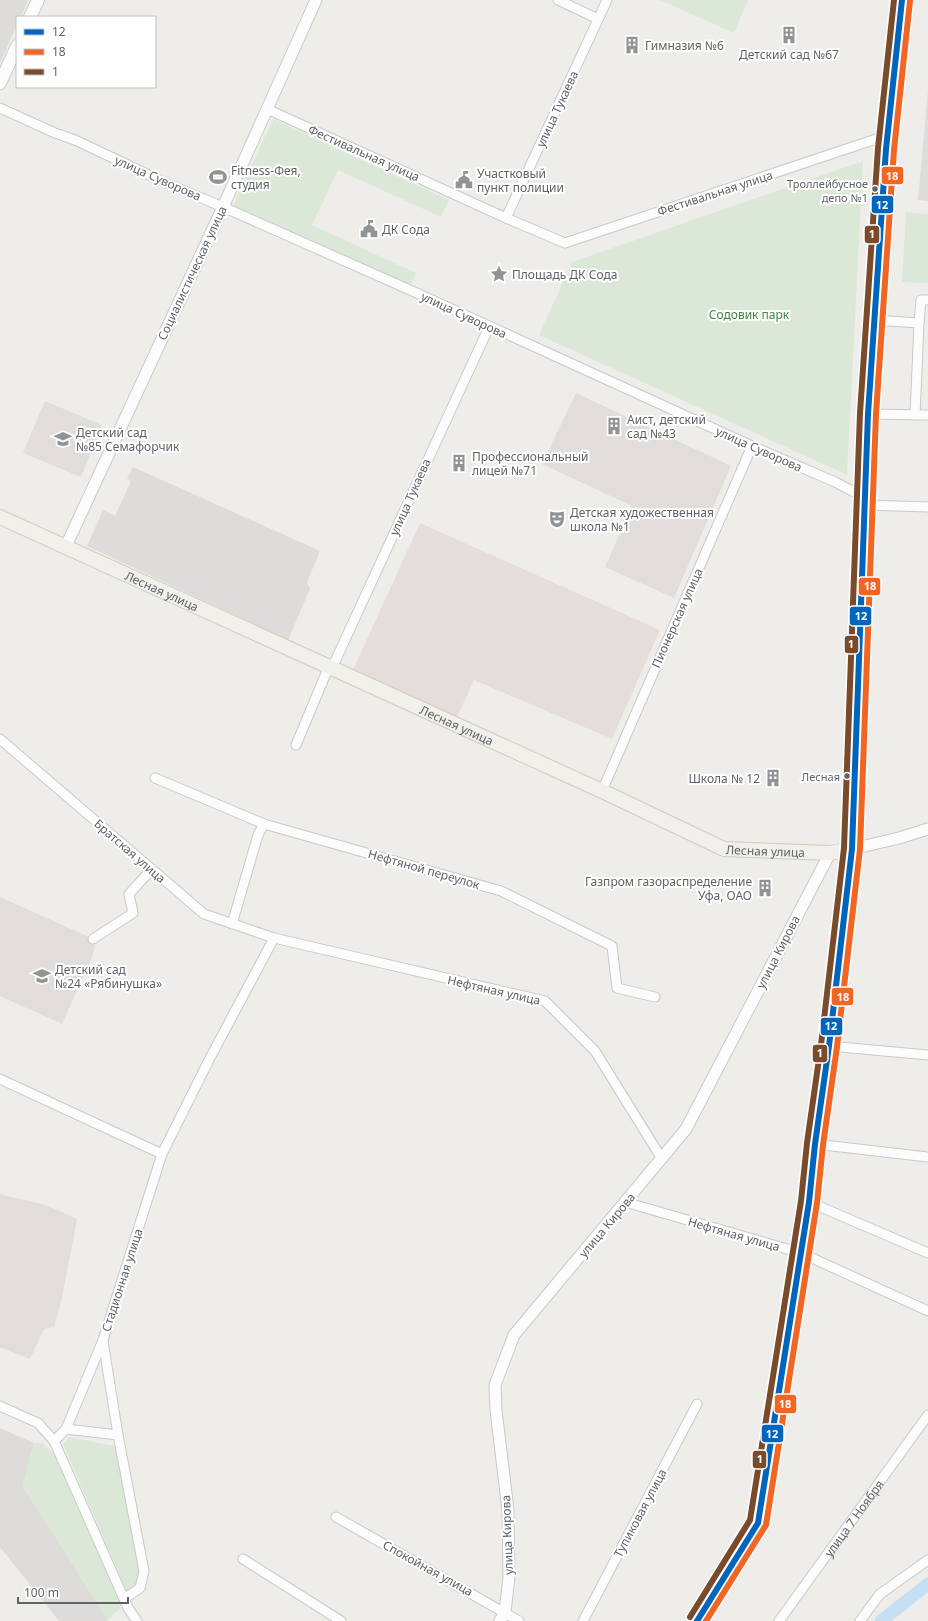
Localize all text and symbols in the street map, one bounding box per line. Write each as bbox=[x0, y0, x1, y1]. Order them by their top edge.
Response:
legend bbox=[16, 16, 156, 88]
text: 12 bbox=[52, 23, 66, 40]
building icon: Детский сад №67 bbox=[779, 25, 799, 45]
building icon: Гимназия №6 bbox=[622, 35, 642, 55]
place label: Гимназия №6 bbox=[645, 37, 724, 54]
text: 18 bbox=[52, 43, 66, 60]
place label: Детский сад №67 bbox=[739, 46, 839, 63]
text: 1 bbox=[52, 63, 59, 80]
street label: улица Тукаева bbox=[532, 68, 582, 150]
street label: Фестивальная улица bbox=[306, 121, 422, 185]
street label: улица Суворова bbox=[112, 151, 204, 205]
place label: Fitness-Фея, студия bbox=[231, 162, 301, 193]
place label: Участковый пункт полиции bbox=[477, 165, 564, 196]
street label: Фестивальная улица bbox=[655, 166, 775, 220]
line badge: 18 bbox=[881, 166, 904, 185]
sports icon: Fitness-Фея, студия bbox=[208, 167, 228, 187]
text: 18 bbox=[886, 168, 898, 183]
public building icon: Участковый пункт полиции bbox=[454, 170, 474, 190]
place label: Троллейбусное депо №1 bbox=[787, 176, 868, 205]
marker: Троллейбусное депо №1 bbox=[870, 184, 880, 194]
line badge: 12 bbox=[871, 195, 894, 214]
text: 12 bbox=[876, 197, 888, 212]
street label: Социалистическая улица bbox=[153, 203, 231, 343]
public building icon: ДК Сода bbox=[359, 219, 379, 239]
place label: ДК Сода bbox=[382, 221, 430, 238]
line badge: 1 bbox=[864, 225, 880, 244]
text: 1 bbox=[869, 226, 875, 241]
place icon: Площадь ДК Сода bbox=[489, 264, 509, 284]
place label: Площадь ДК Сода bbox=[512, 266, 617, 283]
street label: улица Суворова bbox=[418, 288, 510, 342]
park label: Содовик парк bbox=[709, 306, 790, 323]
place label: Аист, детский сад №43 bbox=[627, 411, 706, 442]
building icon: Аист, детский сад №43 bbox=[604, 416, 624, 436]
street label: улица Суворова bbox=[713, 422, 805, 476]
place label: Детский сад №85 Семафорчик bbox=[76, 424, 180, 455]
school or university icon: Детский сад №85 Семафорчик bbox=[53, 429, 73, 449]
place label: Профессиональный лицей №71 bbox=[472, 448, 589, 479]
building icon: Профессиональный лицей №71 bbox=[449, 453, 469, 473]
street label: улица Тукаева bbox=[385, 456, 435, 538]
place label: Детская художественная школа №1 bbox=[570, 504, 714, 535]
theatre icon: Детская художественная школа №1 bbox=[547, 509, 567, 529]
street label: Пионерская улица bbox=[647, 565, 707, 671]
street label: Лесная улица bbox=[122, 567, 202, 615]
line badge: 18 bbox=[858, 577, 881, 596]
text: 18 bbox=[864, 578, 876, 593]
line badge: 12 bbox=[849, 606, 872, 626]
text: 12 bbox=[855, 608, 867, 623]
line badge: 1 bbox=[844, 635, 859, 654]
text: 1 bbox=[848, 636, 854, 651]
street label: Лесная улица bbox=[417, 701, 496, 749]
building icon: Школа № 12 bbox=[763, 768, 783, 788]
place label: Лесная bbox=[802, 769, 840, 784]
place label: Школа № 12 bbox=[688, 770, 760, 787]
marker: Лесная bbox=[842, 771, 852, 781]
street label: Братская улица bbox=[91, 815, 169, 887]
street label: Лесная улица bbox=[726, 841, 805, 861]
street label: Нефтяной переулок bbox=[366, 845, 482, 893]
place label: Газпром газораспределение Уфа, ОАО bbox=[585, 873, 752, 904]
building icon: Газпром газораспределение Уфа, ОАО bbox=[755, 878, 775, 898]
street label: улица Кирова bbox=[752, 913, 804, 991]
place label: Детский сад №24 «Рябинушка» bbox=[55, 961, 162, 992]
school or university icon: Детский сад №24 «Рябинушка» bbox=[32, 966, 52, 986]
street label: Нефтяная улица bbox=[446, 971, 542, 1009]
line badge: 18 bbox=[831, 987, 854, 1006]
text: 18 bbox=[837, 989, 849, 1004]
line badge: 12 bbox=[820, 1017, 843, 1036]
text: 12 bbox=[825, 1018, 837, 1033]
line badge: 1 bbox=[812, 1044, 828, 1063]
text: 1 bbox=[817, 1045, 823, 1060]
street label: улица Кирова bbox=[575, 1189, 639, 1261]
street label: Нефтяная улица bbox=[686, 1213, 782, 1255]
street label: Стадионная улица bbox=[97, 1226, 147, 1334]
line badge: 18 bbox=[774, 1394, 797, 1414]
text: 18 bbox=[779, 1396, 791, 1411]
line badge: 12 bbox=[761, 1424, 784, 1443]
text: 12 bbox=[766, 1426, 778, 1441]
line badge: 1 bbox=[752, 1450, 767, 1469]
text: 1 bbox=[757, 1451, 763, 1466]
street label: Тупиковая улица bbox=[609, 1466, 671, 1560]
street label: улица 7 Ноября bbox=[820, 1476, 887, 1560]
street label: улица Кирова bbox=[497, 1495, 517, 1575]
street label: Спокойная улица bbox=[380, 1536, 476, 1600]
scale bar bbox=[18, 1579, 128, 1605]
text: 100 m bbox=[24, 1584, 59, 1601]

